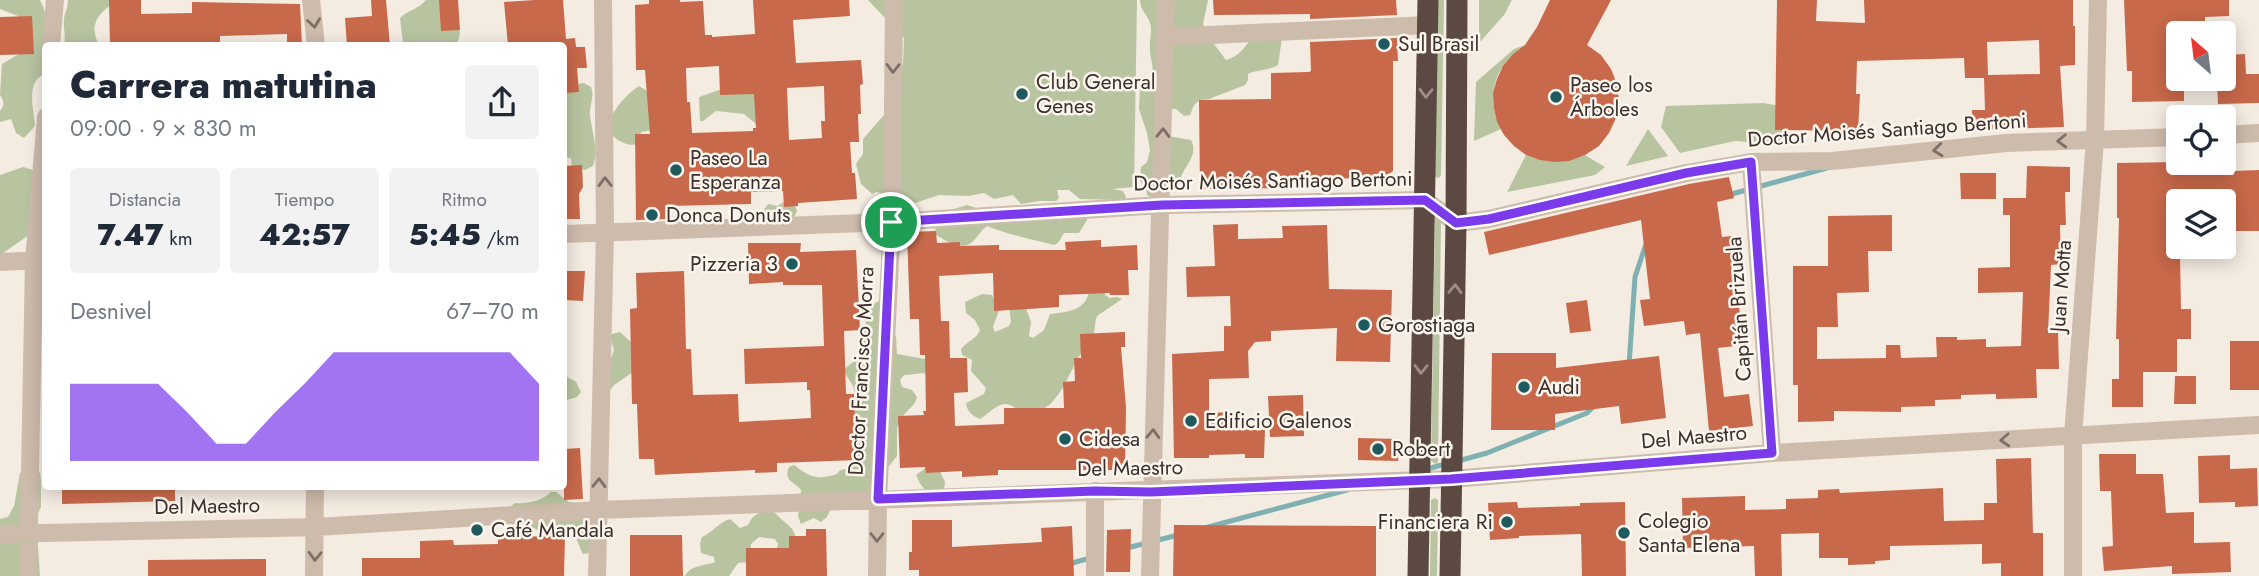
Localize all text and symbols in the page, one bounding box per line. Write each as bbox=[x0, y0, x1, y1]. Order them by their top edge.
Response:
one-way arrow bbox=[306, 17, 321, 29]
north arrow bbox=[2166, 21, 2236, 91]
map controls bbox=[2166, 21, 2236, 259]
place label: Sul Brasil bbox=[1398, 29, 1479, 59]
marker: Sul Brasil bbox=[1376, 36, 1392, 52]
text: Carrera matutina bbox=[70, 57, 377, 112]
one-way arrow bbox=[885, 63, 901, 74]
button: share bbox=[465, 65, 539, 139]
place label: Club General Genes bbox=[1036, 67, 1156, 121]
place label: Paseo los Árboles bbox=[1570, 70, 1653, 124]
marker: Club General Genes bbox=[1014, 86, 1030, 102]
one-way arrow bbox=[1419, 87, 1434, 98]
marker: Paseo los Árboles bbox=[1548, 89, 1564, 105]
street label: Doctor Moisés Santiago Bertoni bbox=[1747, 105, 2027, 155]
button: locate bbox=[2166, 105, 2236, 175]
text: 09:00 · 9 × 830 m bbox=[70, 111, 257, 145]
one-way arrow bbox=[1156, 128, 1171, 139]
one-way arrow bbox=[2056, 134, 2067, 149]
one-way arrow bbox=[1932, 142, 1943, 157]
place label: Paseo La Esperanza bbox=[690, 143, 781, 197]
marker: Paseo La Esperanza bbox=[668, 162, 684, 178]
street label: Doctor Moisés Santiago Bertoni bbox=[1133, 164, 1413, 198]
one-way arrow bbox=[597, 177, 612, 188]
text: Distancia bbox=[109, 186, 181, 213]
text: Tiempo bbox=[275, 186, 334, 213]
text: Ritmo bbox=[441, 186, 487, 213]
button: layers bbox=[2166, 189, 2236, 259]
pin bbox=[861, 192, 921, 252]
place label: Donca Donuts bbox=[666, 200, 791, 230]
icon: arrive bbox=[872, 203, 910, 241]
marker: Donca Donuts bbox=[644, 207, 660, 223]
text: 7.47 bbox=[97, 213, 164, 256]
text: 42:57 bbox=[259, 213, 350, 256]
text: 5:45 bbox=[409, 213, 481, 256]
text: km bbox=[164, 225, 192, 252]
text: /km bbox=[481, 225, 519, 252]
street label: Capitán Brizuela bbox=[1719, 236, 1759, 382]
street label: Juan Motta bbox=[2043, 239, 2079, 336]
place label: Pizzeria 3 bbox=[690, 249, 778, 279]
marker: Pizzeria 3 bbox=[784, 256, 800, 272]
street label: Doctor Francisco Morra bbox=[841, 266, 881, 476]
one-way arrow bbox=[1447, 283, 1463, 293]
text: Desnivel bbox=[70, 294, 152, 328]
text: 67–70 m bbox=[446, 294, 539, 328]
place label: Gorostiaga bbox=[1378, 310, 1475, 340]
marker: Gorostiaga bbox=[1356, 317, 1372, 333]
one-way arrow bbox=[1414, 364, 1429, 375]
place label: Audi bbox=[1538, 372, 1580, 402]
marker: Audi bbox=[1516, 379, 1532, 395]
place label: Edificio Galenos bbox=[1205, 406, 1352, 436]
marker: Edificio Galenos bbox=[1183, 413, 1199, 429]
street label: Del Maestro bbox=[1640, 417, 1748, 457]
place label: Cidesa bbox=[1079, 424, 1140, 454]
one-way arrow bbox=[1146, 429, 1161, 440]
marker: Cidesa bbox=[1057, 431, 1073, 447]
one-way arrow bbox=[1999, 433, 2010, 448]
place label: Robert bbox=[1392, 434, 1450, 464]
marker: Robert bbox=[1370, 441, 1386, 457]
street label: Del Maestro bbox=[1077, 452, 1183, 484]
one-way arrow bbox=[592, 478, 607, 489]
street label: Del Maestro bbox=[154, 490, 260, 522]
place label: Colegio Santa Elena bbox=[1638, 506, 1740, 560]
place label: Financiera Ri bbox=[1378, 507, 1493, 537]
marker: Financiera Ri bbox=[1499, 514, 1515, 530]
place label: Café Mandala bbox=[491, 515, 614, 545]
marker: Café Mandala bbox=[469, 522, 485, 538]
marker: Colegio Santa Elena bbox=[1616, 525, 1632, 541]
one-way arrow bbox=[870, 532, 885, 543]
one-way arrow bbox=[307, 551, 322, 562]

